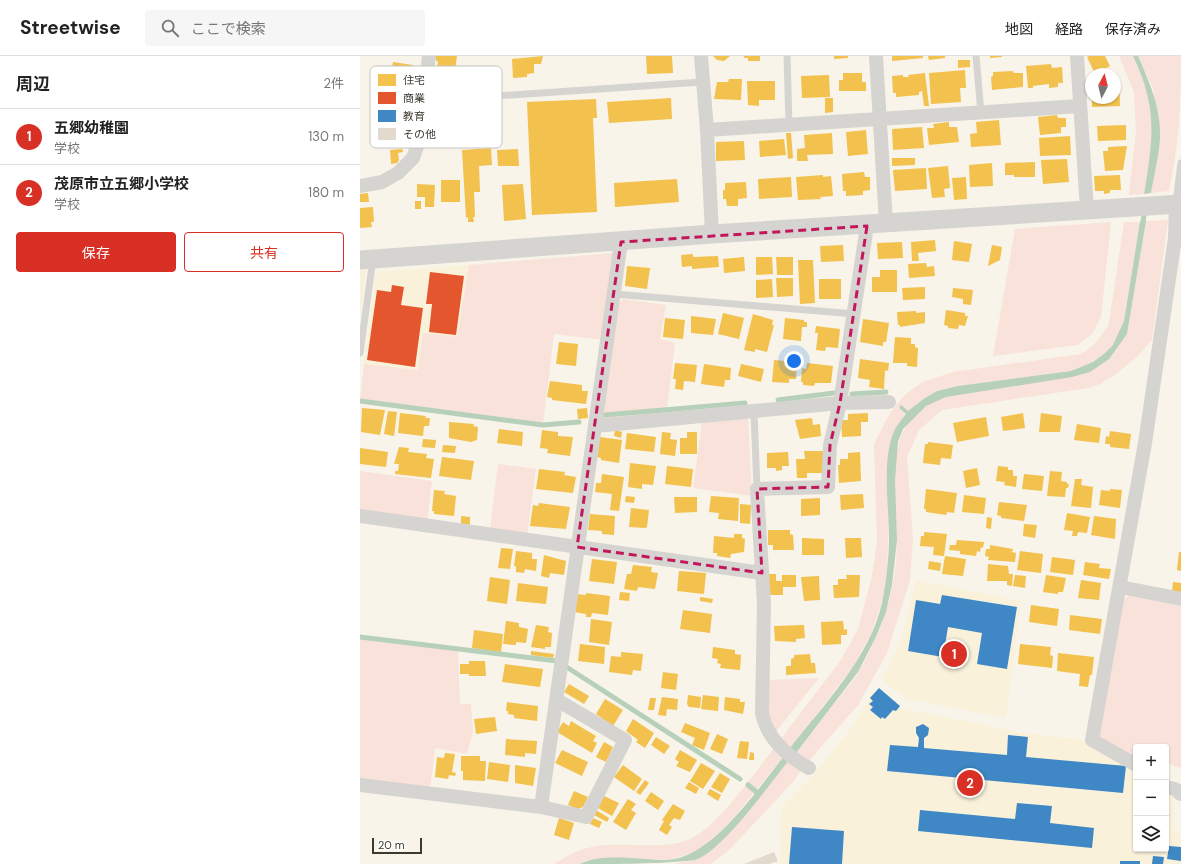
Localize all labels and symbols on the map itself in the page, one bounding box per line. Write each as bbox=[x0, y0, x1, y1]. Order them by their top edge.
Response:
legend bbox=[370, 66, 502, 148]
north arrow bbox=[1085, 68, 1121, 104]
text: 住宅 bbox=[403, 73, 425, 87]
text: 商業 bbox=[403, 91, 425, 105]
text: 教育 bbox=[403, 109, 425, 123]
text: その他 bbox=[403, 127, 436, 141]
your location bbox=[784, 351, 804, 371]
pin: 1 bbox=[941, 639, 967, 669]
pin: 2 bbox=[957, 768, 983, 798]
scale bar bbox=[372, 836, 422, 855]

